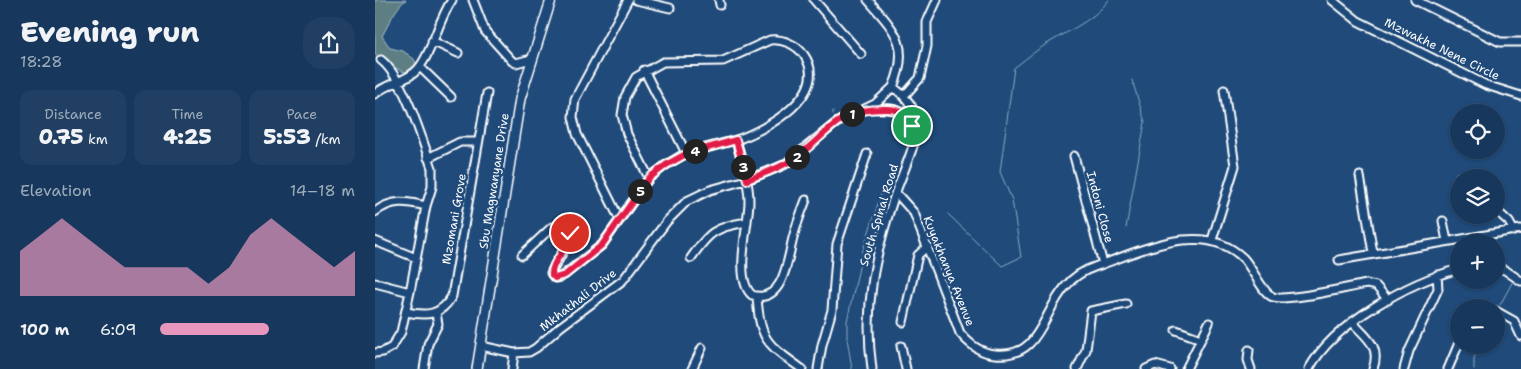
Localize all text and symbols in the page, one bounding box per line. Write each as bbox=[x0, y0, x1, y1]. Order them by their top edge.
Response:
text: Evening run bbox=[20, 13, 199, 51]
street label: Mzwakhe Nene Circle bbox=[1382, 14, 1502, 84]
button: share bbox=[303, 17, 355, 69]
text: 18:28 bbox=[20, 51, 62, 72]
pin: 1 bbox=[839, 102, 865, 126]
map controls bbox=[1450, 104, 1505, 354]
button: locate bbox=[1450, 104, 1505, 159]
text: Distance bbox=[44, 105, 102, 123]
text: Time bbox=[171, 105, 204, 123]
text: Pace bbox=[286, 105, 317, 123]
text: 1 bbox=[849, 105, 856, 123]
pin bbox=[891, 105, 933, 147]
street label: Sbu Magwanyane Drive bbox=[475, 112, 513, 250]
icon: arrive bbox=[898, 112, 926, 140]
text: 0.75 bbox=[38, 123, 83, 151]
text: 4:25 bbox=[163, 123, 212, 151]
text: 5:53 bbox=[263, 123, 311, 151]
text: km bbox=[83, 130, 108, 148]
text: /km bbox=[311, 130, 341, 148]
pin: 4 bbox=[683, 138, 707, 164]
text: 4 bbox=[691, 142, 700, 160]
pin: 2 bbox=[785, 144, 809, 170]
text: 2 bbox=[793, 148, 802, 166]
pin: 3 bbox=[731, 154, 755, 180]
text: 3 bbox=[739, 158, 748, 176]
street label: South Spinal Road bbox=[856, 162, 902, 268]
street label: Indoni Close bbox=[1083, 169, 1117, 245]
button: layers bbox=[1450, 169, 1505, 224]
street label: Mzomani Grove bbox=[438, 172, 470, 266]
pin: 5 bbox=[627, 178, 653, 204]
text: Elevation bbox=[20, 180, 92, 201]
text: 14–18 m bbox=[290, 180, 355, 201]
text: 5 bbox=[636, 182, 645, 200]
pin bbox=[549, 212, 591, 254]
street label: Kuyakhanya Avenue bbox=[920, 213, 979, 329]
icon: check bbox=[556, 219, 584, 247]
button: + bbox=[1450, 234, 1505, 289]
street label: Mkhathali Drive bbox=[536, 265, 620, 335]
button: − bbox=[1450, 299, 1505, 354]
text: 100 m bbox=[20, 319, 69, 340]
text: 6:09 bbox=[100, 319, 136, 340]

